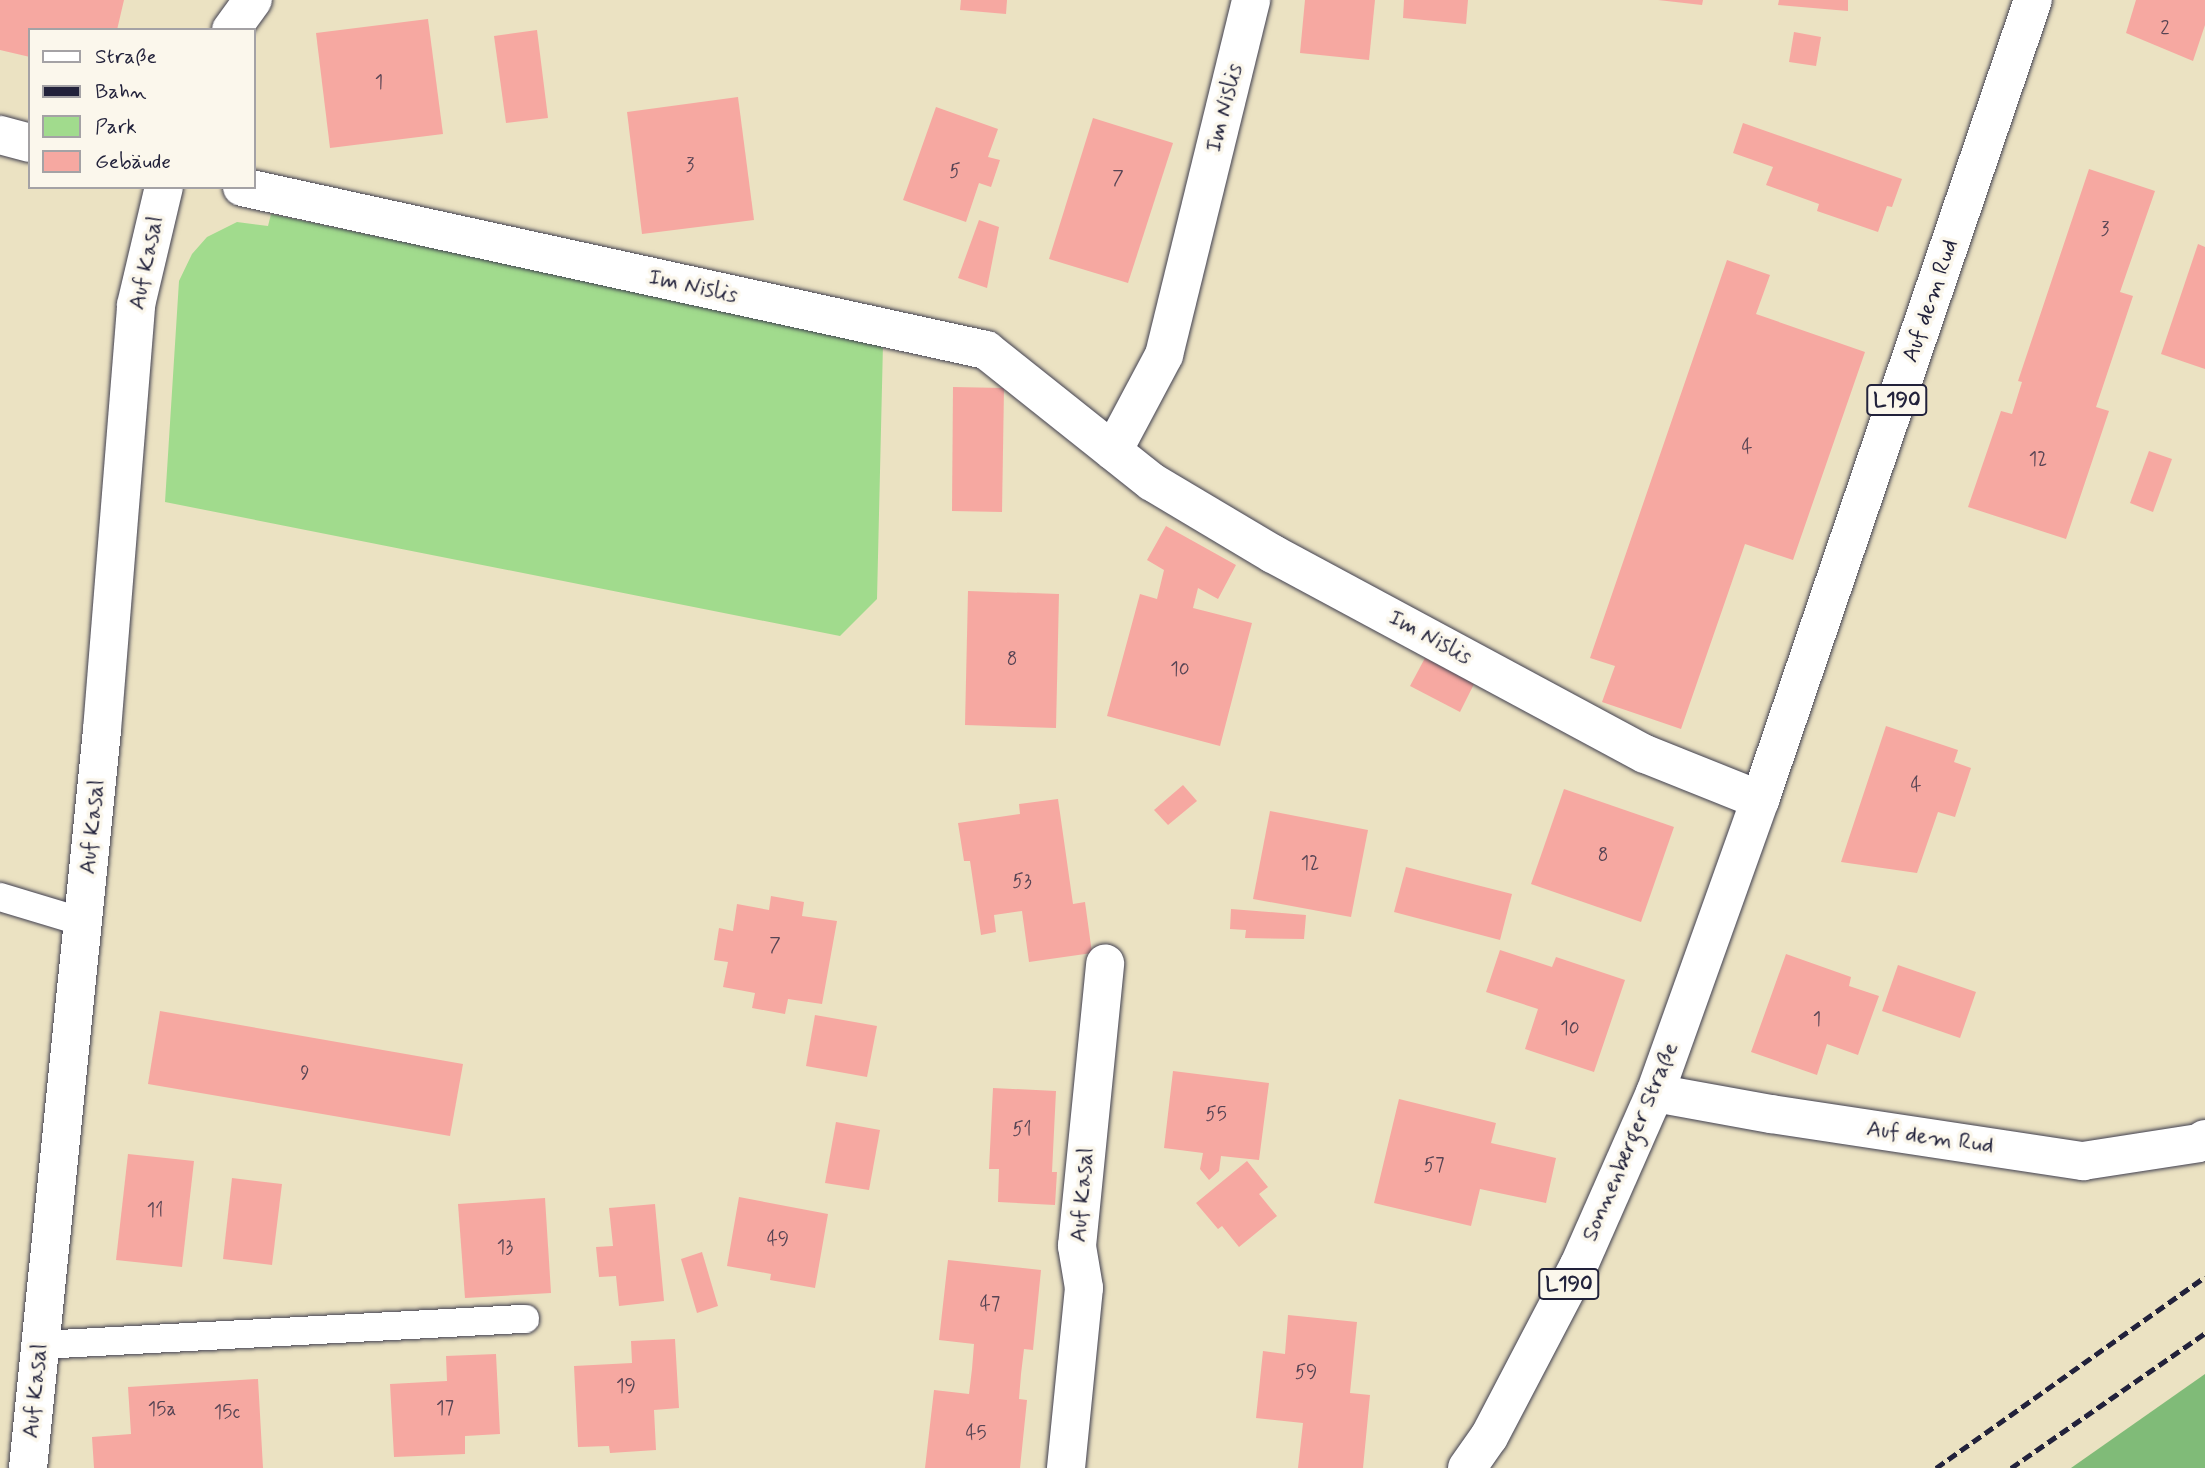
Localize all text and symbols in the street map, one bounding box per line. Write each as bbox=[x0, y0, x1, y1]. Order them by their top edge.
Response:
house number: 2 bbox=[2160, 18, 2170, 40]
legend bbox=[28, 28, 256, 189]
text: Straße bbox=[95, 43, 157, 71]
street label: Im Nislis bbox=[1201, 61, 1249, 155]
house number: 1 bbox=[375, 72, 383, 94]
text: Bahn bbox=[95, 78, 147, 106]
text: Park bbox=[95, 113, 137, 141]
text: Gebäude bbox=[95, 148, 171, 176]
house number: 3 bbox=[686, 155, 694, 177]
house number: 5 bbox=[949, 161, 961, 183]
house number: 7 bbox=[1112, 168, 1124, 190]
street label: Auf Kasal bbox=[124, 214, 170, 312]
house number: 3 bbox=[2101, 219, 2109, 241]
street label: Auf dem Rud bbox=[1898, 238, 1964, 364]
street label: Im Nislis bbox=[646, 264, 740, 310]
road number: L190 bbox=[1866, 382, 1928, 418]
house number: 4 bbox=[1741, 437, 1753, 459]
house number: 12 bbox=[2029, 449, 2047, 471]
street label: Im Nislis bbox=[1383, 604, 1477, 672]
house number: 8 bbox=[1007, 649, 1017, 671]
house number: 10 bbox=[1170, 659, 1190, 681]
house number: 4 bbox=[1910, 775, 1922, 797]
street label: Auf Kasal bbox=[74, 779, 112, 875]
house number: 8 bbox=[1598, 845, 1608, 867]
house number: 12 bbox=[1301, 853, 1319, 875]
house number: 53 bbox=[1012, 871, 1032, 893]
house number: 7 bbox=[769, 935, 781, 957]
house number: 1 bbox=[1813, 1009, 1821, 1031]
house number: 10 bbox=[1560, 1018, 1580, 1040]
street label: Sonnenberger Straße bbox=[1577, 1038, 1685, 1246]
house number: 9 bbox=[300, 1063, 310, 1085]
house number: 55 bbox=[1205, 1104, 1227, 1126]
street label: Auf dem Rud bbox=[1866, 1116, 1994, 1160]
house number: 51 bbox=[1012, 1119, 1032, 1141]
street label: Auf Kasal bbox=[1065, 1147, 1101, 1243]
house number: 57 bbox=[1424, 1155, 1444, 1177]
house number: 11 bbox=[147, 1200, 163, 1222]
house number: 49 bbox=[767, 1229, 789, 1251]
house number: 13 bbox=[497, 1237, 513, 1259]
road number: L190 bbox=[1538, 1266, 1600, 1302]
house number: 47 bbox=[980, 1294, 1000, 1316]
street label: Auf Kasal bbox=[17, 1343, 55, 1439]
house number: 59 bbox=[1295, 1362, 1317, 1384]
house number: 19 bbox=[616, 1376, 636, 1398]
house number: 17 bbox=[436, 1398, 454, 1420]
house number: 15a bbox=[148, 1399, 176, 1421]
house number: 15c bbox=[214, 1402, 240, 1424]
house number: 45 bbox=[965, 1423, 987, 1445]

